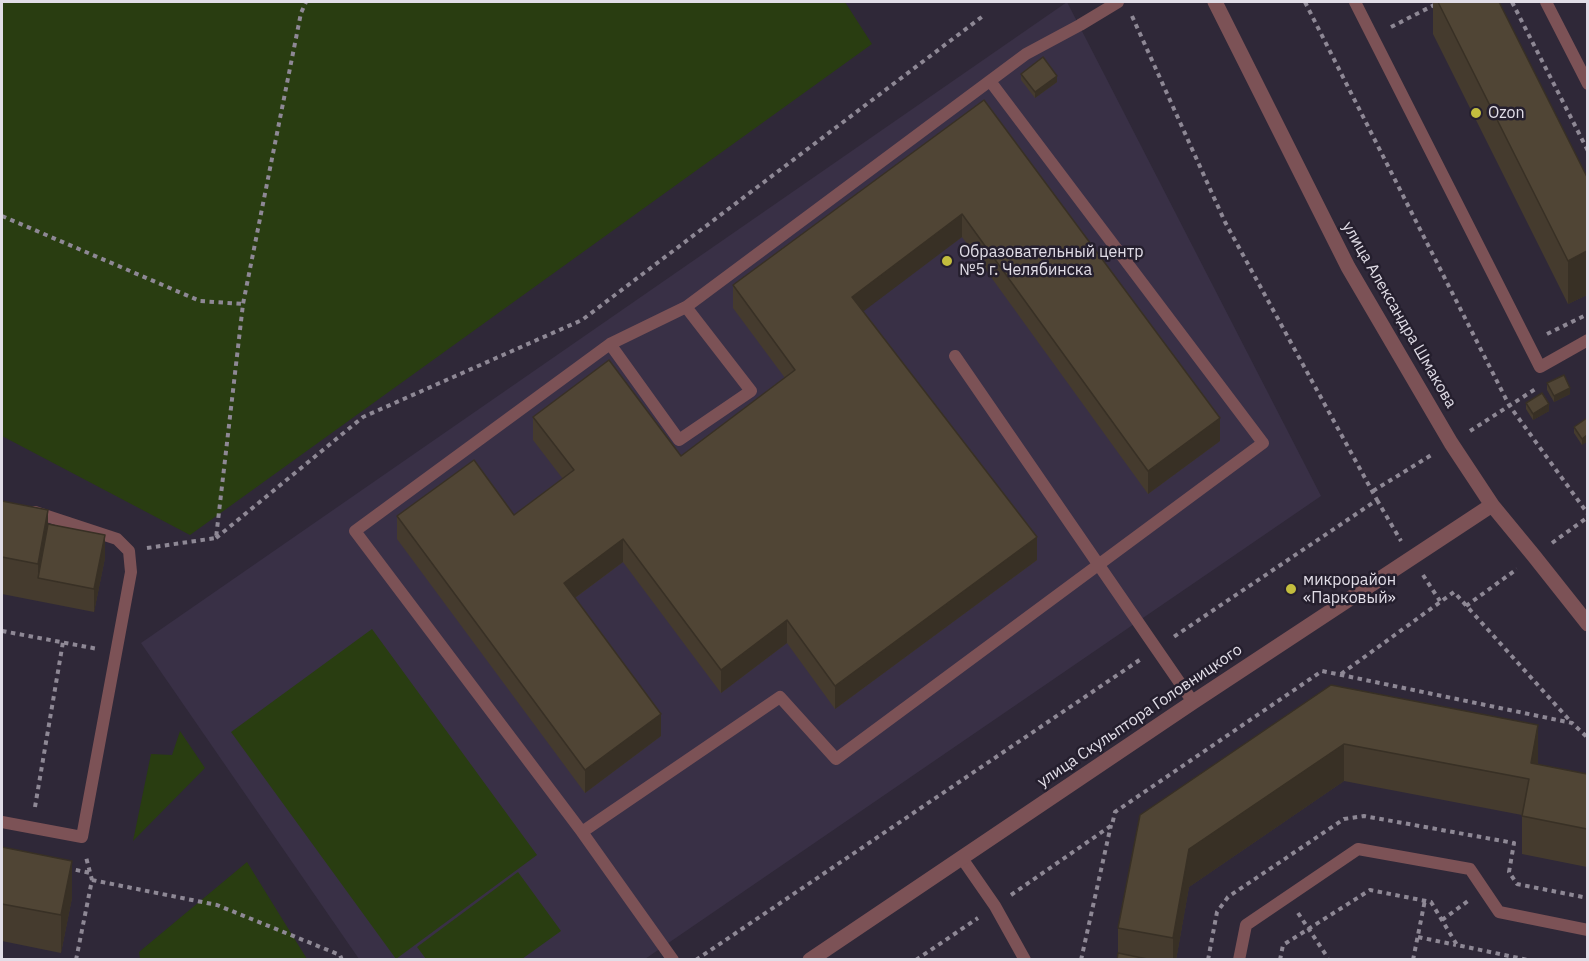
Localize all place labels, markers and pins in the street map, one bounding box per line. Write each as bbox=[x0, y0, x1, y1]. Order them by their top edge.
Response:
place label: Ozon bbox=[1488, 103, 1525, 123]
marker: Ozon bbox=[1469, 106, 1483, 120]
place label: Образовательный центр №5 г. Челябинска bbox=[959, 242, 1144, 280]
marker: Образовательный центр №5 г. Челябинска bbox=[940, 254, 954, 268]
place label: микрорайон «Парковый» bbox=[1303, 570, 1396, 608]
marker: микрорайон «Парковый» bbox=[1284, 582, 1298, 596]

